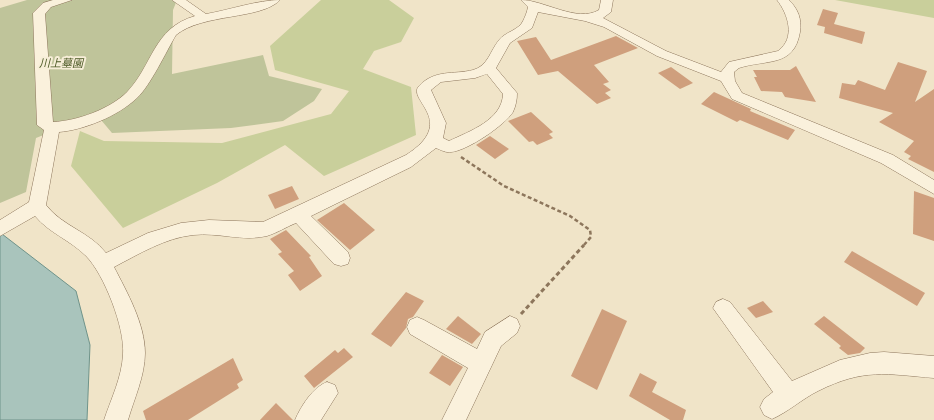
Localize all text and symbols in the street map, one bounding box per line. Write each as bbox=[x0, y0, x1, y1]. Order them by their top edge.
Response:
park label: 川上墓園 bbox=[39, 54, 85, 70]

